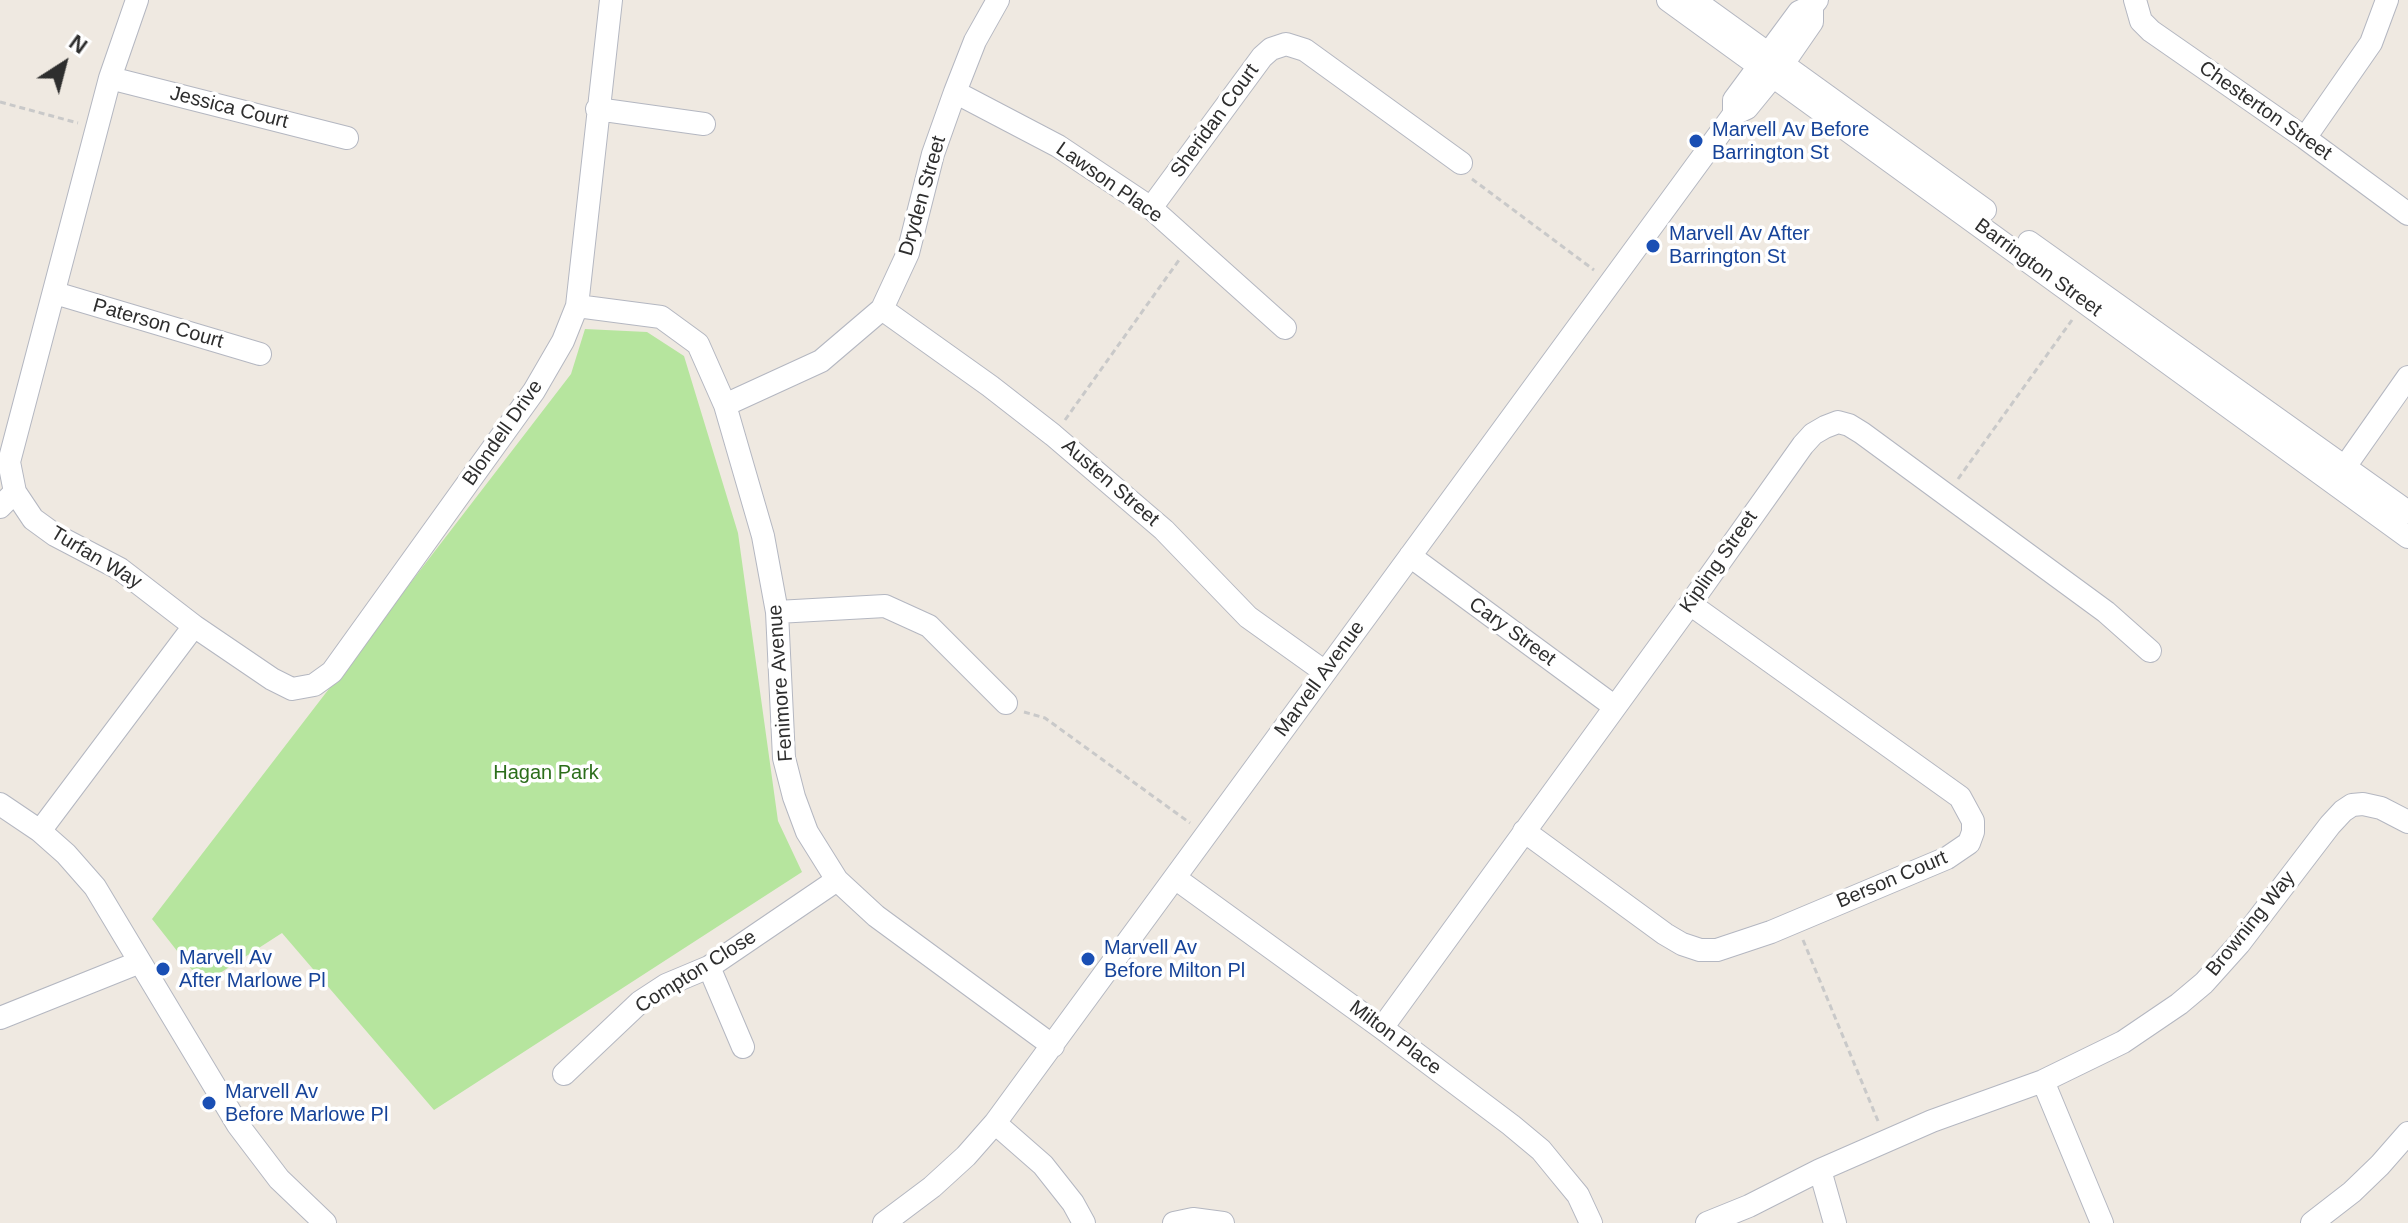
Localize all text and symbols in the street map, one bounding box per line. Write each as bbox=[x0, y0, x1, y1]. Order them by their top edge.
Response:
north arrow bbox=[24, 24, 104, 104]
text: N bbox=[65, 29, 92, 59]
street label: Chesterton Street bbox=[2194, 56, 2336, 166]
street label: Sheridan Court bbox=[1166, 60, 1264, 182]
street label: Jessica Court bbox=[167, 82, 291, 134]
place label: Marvell Av Before Barrington St bbox=[1712, 118, 1869, 165]
marker: Marvell Av Before Barrington St bbox=[1687, 132, 1705, 150]
street label: Dryden Street bbox=[894, 133, 952, 259]
street label: Lawson Place bbox=[1051, 137, 1167, 229]
street label: Barrington Street bbox=[1970, 214, 2106, 322]
place label: Marvell Av After Barrington St bbox=[1669, 222, 1810, 269]
marker: Marvell Av After Barrington St bbox=[1644, 237, 1662, 255]
street label: Paterson Court bbox=[90, 294, 226, 354]
street label: Blondell Drive bbox=[458, 376, 548, 490]
street label: Austen Street bbox=[1056, 434, 1164, 532]
street label: Kipling Street bbox=[1675, 506, 1763, 618]
street label: Turfan Way bbox=[46, 521, 146, 595]
street label: Cary Street bbox=[1464, 593, 1560, 671]
street label: Fenimore Avenue bbox=[764, 604, 798, 762]
street label: Marvell Avenue bbox=[1270, 616, 1370, 742]
park label: Hagan Park bbox=[493, 761, 599, 785]
street label: Berson Court bbox=[1833, 846, 1951, 914]
street label: Browning Way bbox=[2201, 867, 2301, 981]
street label: Compton Close bbox=[631, 925, 761, 1019]
place label: Marvell Av Before Milton Pl bbox=[1104, 936, 1245, 983]
place label: Marvell Av After Marlowe Pl bbox=[179, 946, 326, 993]
marker: Marvell Av Before Milton Pl bbox=[1079, 950, 1097, 968]
marker: Marvell Av After Marlowe Pl bbox=[154, 960, 172, 978]
street label: Milton Place bbox=[1344, 996, 1446, 1080]
place label: Marvell Av Before Marlowe Pl bbox=[225, 1080, 388, 1127]
marker: Marvell Av Before Marlowe Pl bbox=[200, 1094, 218, 1112]

